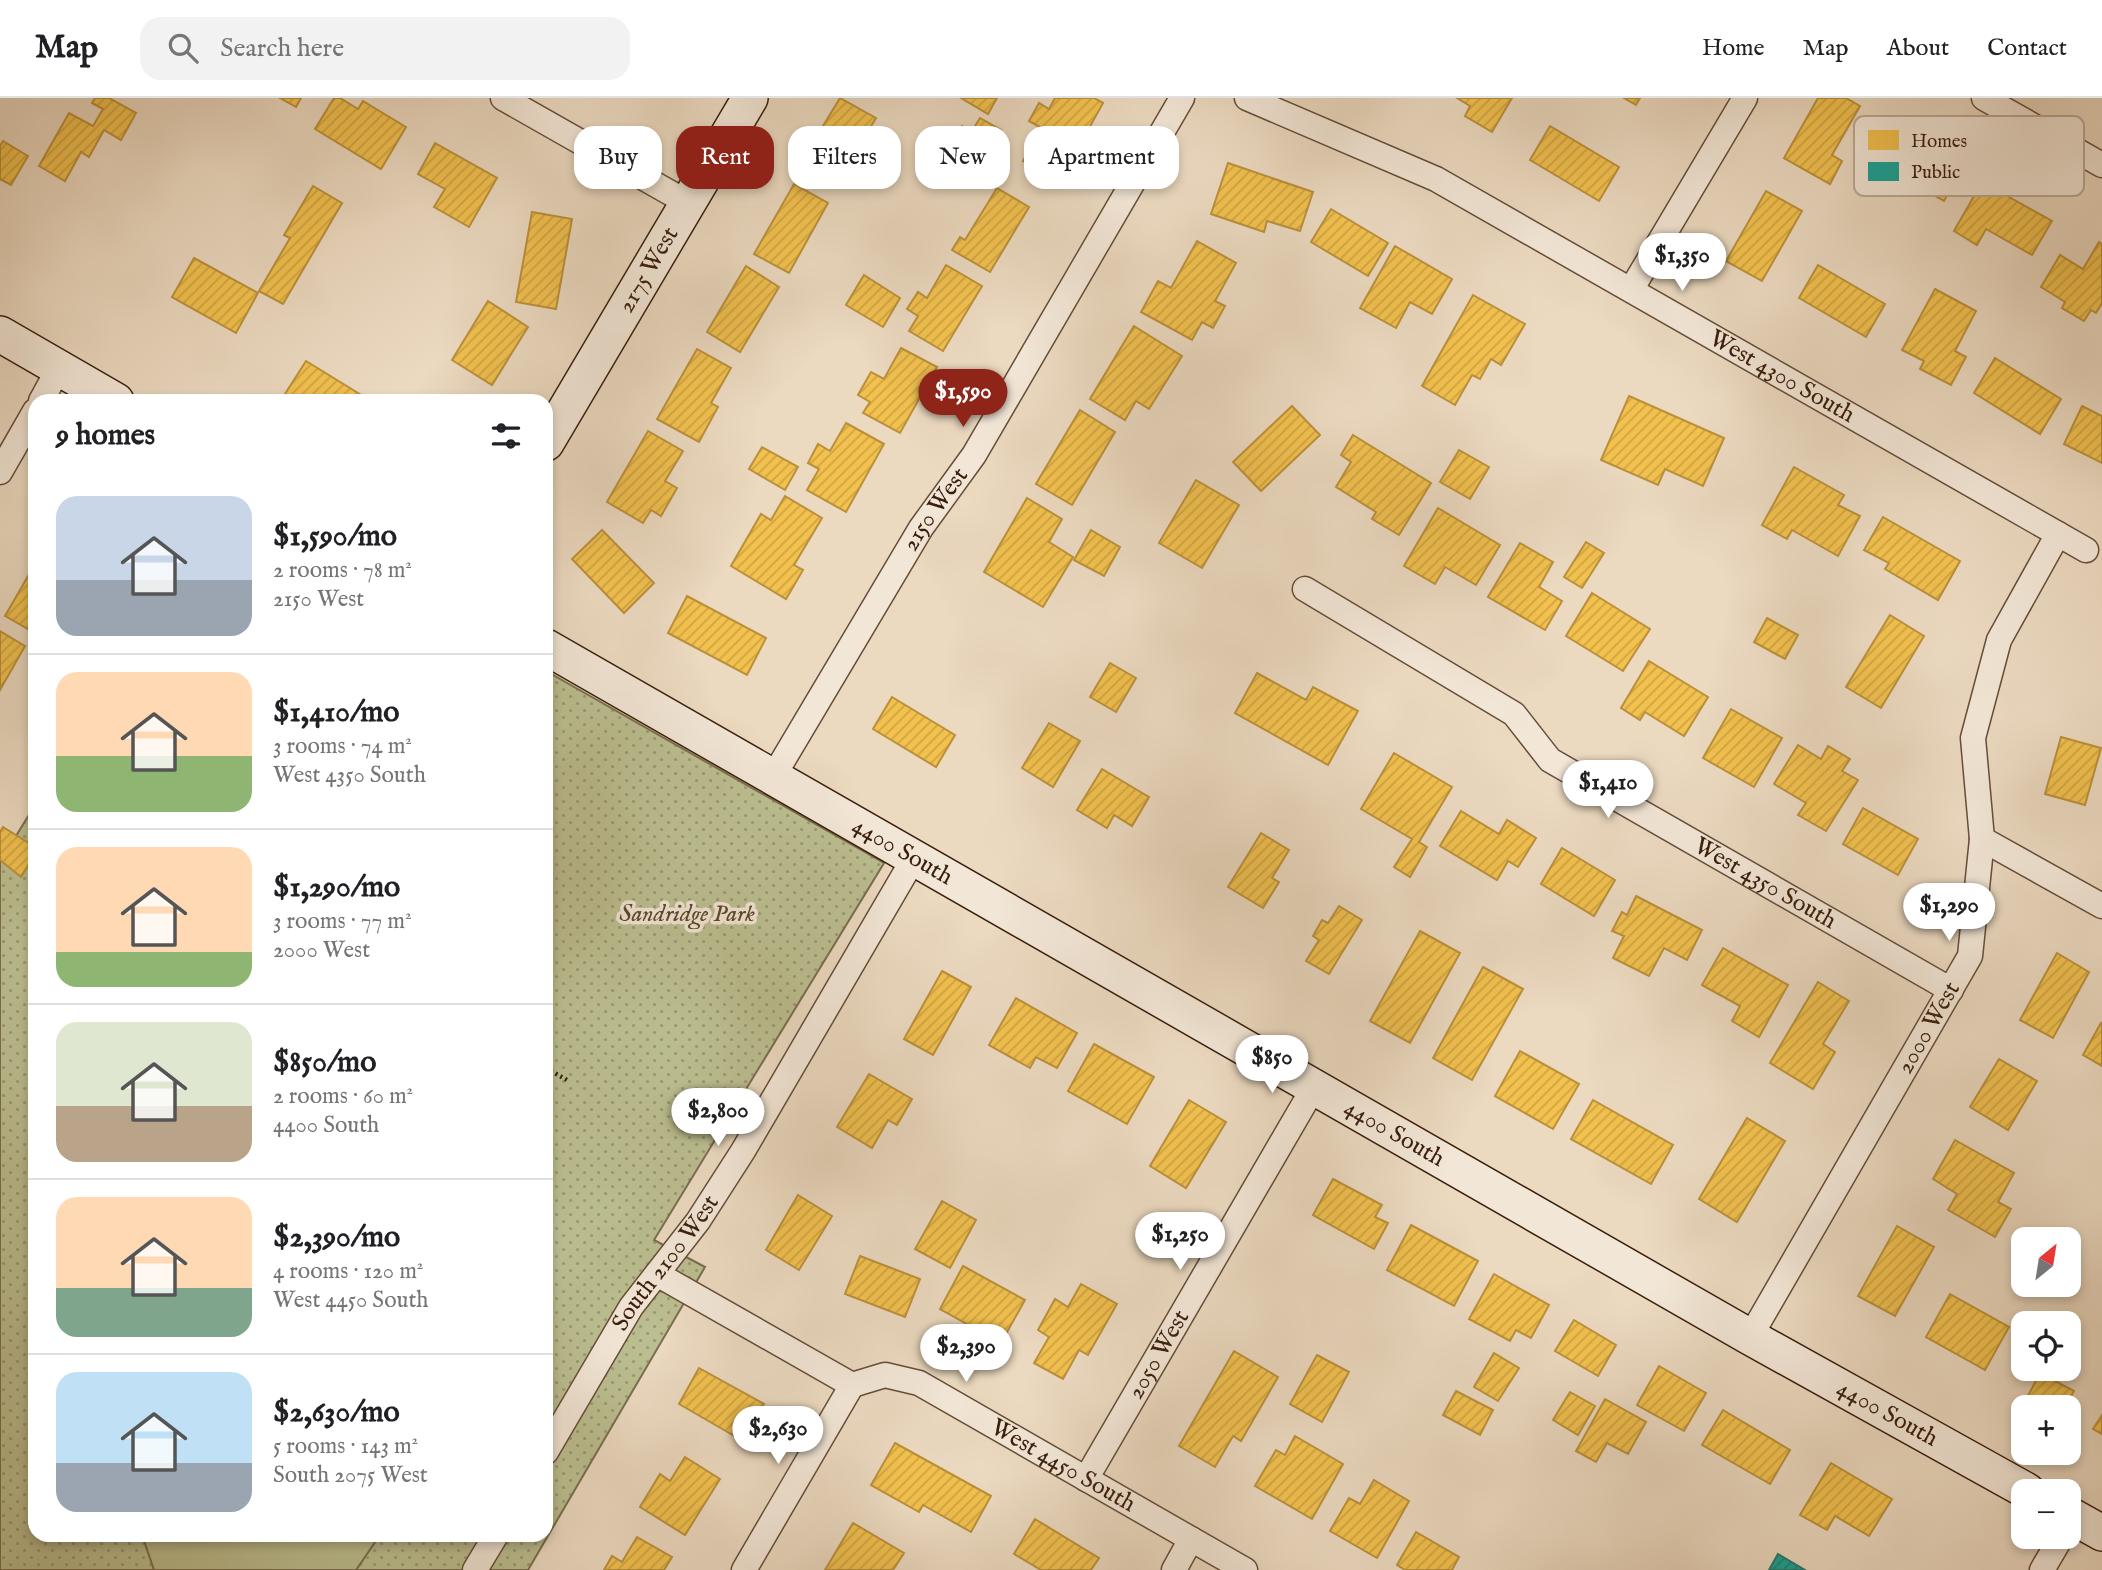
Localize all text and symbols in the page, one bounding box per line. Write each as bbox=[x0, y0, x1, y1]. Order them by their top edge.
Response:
search box bbox=[140, 17, 630, 80]
text: Map bbox=[35, 27, 98, 69]
icon: search bbox=[164, 29, 202, 67]
text: Search here bbox=[220, 32, 344, 65]
text: Home bbox=[1702, 33, 1765, 64]
text: Map bbox=[1803, 33, 1849, 64]
text: About bbox=[1887, 33, 1949, 64]
text: Contact bbox=[1987, 33, 2067, 64]
legend bbox=[1854, 116, 2084, 196]
chip: Buy bbox=[574, 126, 662, 189]
chip: Rent bbox=[676, 126, 774, 189]
chip: Filters bbox=[788, 126, 901, 189]
chip: New bbox=[915, 126, 1010, 189]
chip: Apartment bbox=[1024, 126, 1179, 189]
text: Homes bbox=[1911, 130, 1967, 154]
text: Public bbox=[1911, 161, 1960, 185]
street label: 2175 West bbox=[611, 221, 686, 319]
pin: $1,350 bbox=[1625, 234, 1739, 293]
text: $1,350 bbox=[1654, 241, 1710, 270]
street label: West 4300 South bbox=[1704, 323, 1861, 430]
pin: $1,590 bbox=[906, 370, 1020, 429]
text: $1,590 bbox=[934, 377, 992, 406]
text: 9 homes bbox=[56, 417, 155, 455]
icon: filters bbox=[487, 417, 525, 455]
street label: 2150 West bbox=[895, 461, 975, 557]
text: $1,590/mo bbox=[273, 518, 397, 556]
icon: home bbox=[112, 524, 196, 608]
text: 2 rooms · 78 m² bbox=[273, 556, 412, 585]
text: 2150 West bbox=[273, 585, 364, 614]
text: $1,410/mo bbox=[273, 694, 399, 732]
icon: home bbox=[112, 700, 196, 784]
text: 3 rooms · 74 m² bbox=[273, 732, 412, 761]
pin: $1,410 bbox=[1551, 760, 1665, 820]
text: West 4350 South bbox=[273, 761, 426, 790]
text: $1,410 bbox=[1578, 768, 1638, 797]
street label: 4400 South bbox=[847, 810, 959, 893]
street label: West 4350 South bbox=[1688, 830, 1842, 937]
text: $1,290/mo bbox=[273, 869, 400, 907]
icon: home bbox=[112, 875, 196, 959]
pin: $1,290 bbox=[1892, 884, 2006, 943]
text: $1,290 bbox=[1919, 891, 1979, 920]
park label: Sandridge Park bbox=[619, 899, 755, 930]
text: 3 rooms · 77 m² bbox=[273, 907, 412, 936]
text: 2000 West bbox=[273, 936, 370, 965]
street label: 2000 West bbox=[1890, 976, 1967, 1079]
pin: $850 bbox=[1231, 1035, 1313, 1095]
text: $850 bbox=[1251, 1043, 1293, 1072]
text: $850/mo bbox=[273, 1044, 376, 1082]
icon: home bbox=[112, 1050, 196, 1134]
text: 2 rooms · 60 m² bbox=[273, 1082, 413, 1111]
pin: $2,800 bbox=[661, 1088, 775, 1148]
street label: 4400 South bbox=[1339, 1092, 1451, 1174]
text: $2,800 bbox=[687, 1096, 749, 1125]
text: 4400 South bbox=[273, 1111, 379, 1140]
street label: South 2100 West bbox=[605, 1189, 726, 1337]
pin: $1,250 bbox=[1123, 1212, 1237, 1272]
text: $2,390/mo bbox=[273, 1219, 400, 1257]
text: $1,250 bbox=[1151, 1220, 1209, 1249]
icon: home bbox=[112, 1225, 196, 1309]
north arrow bbox=[2011, 1227, 2081, 1297]
map controls bbox=[2011, 1227, 2081, 1549]
text: 4 rooms · 120 m² bbox=[273, 1257, 423, 1286]
text: West 4450 South bbox=[273, 1286, 429, 1315]
street label: 2050 West bbox=[1120, 1304, 1196, 1405]
button: locate bbox=[2011, 1311, 2081, 1381]
pin: $2,390 bbox=[909, 1324, 1023, 1384]
text: $2,390 bbox=[936, 1332, 996, 1361]
street label: 4400 South bbox=[1831, 1373, 1944, 1454]
text: $2,630/mo bbox=[273, 1394, 400, 1432]
button: + bbox=[2011, 1395, 2081, 1465]
icon: home bbox=[112, 1400, 196, 1484]
pin: $2,630 bbox=[721, 1406, 835, 1466]
street label: West 4450 South bbox=[985, 1412, 1142, 1520]
text: $2,630 bbox=[748, 1414, 808, 1443]
text: 5 rooms · 143 m² bbox=[273, 1432, 418, 1461]
text: South 2075 West bbox=[273, 1461, 428, 1490]
button: − bbox=[2011, 1479, 2081, 1549]

